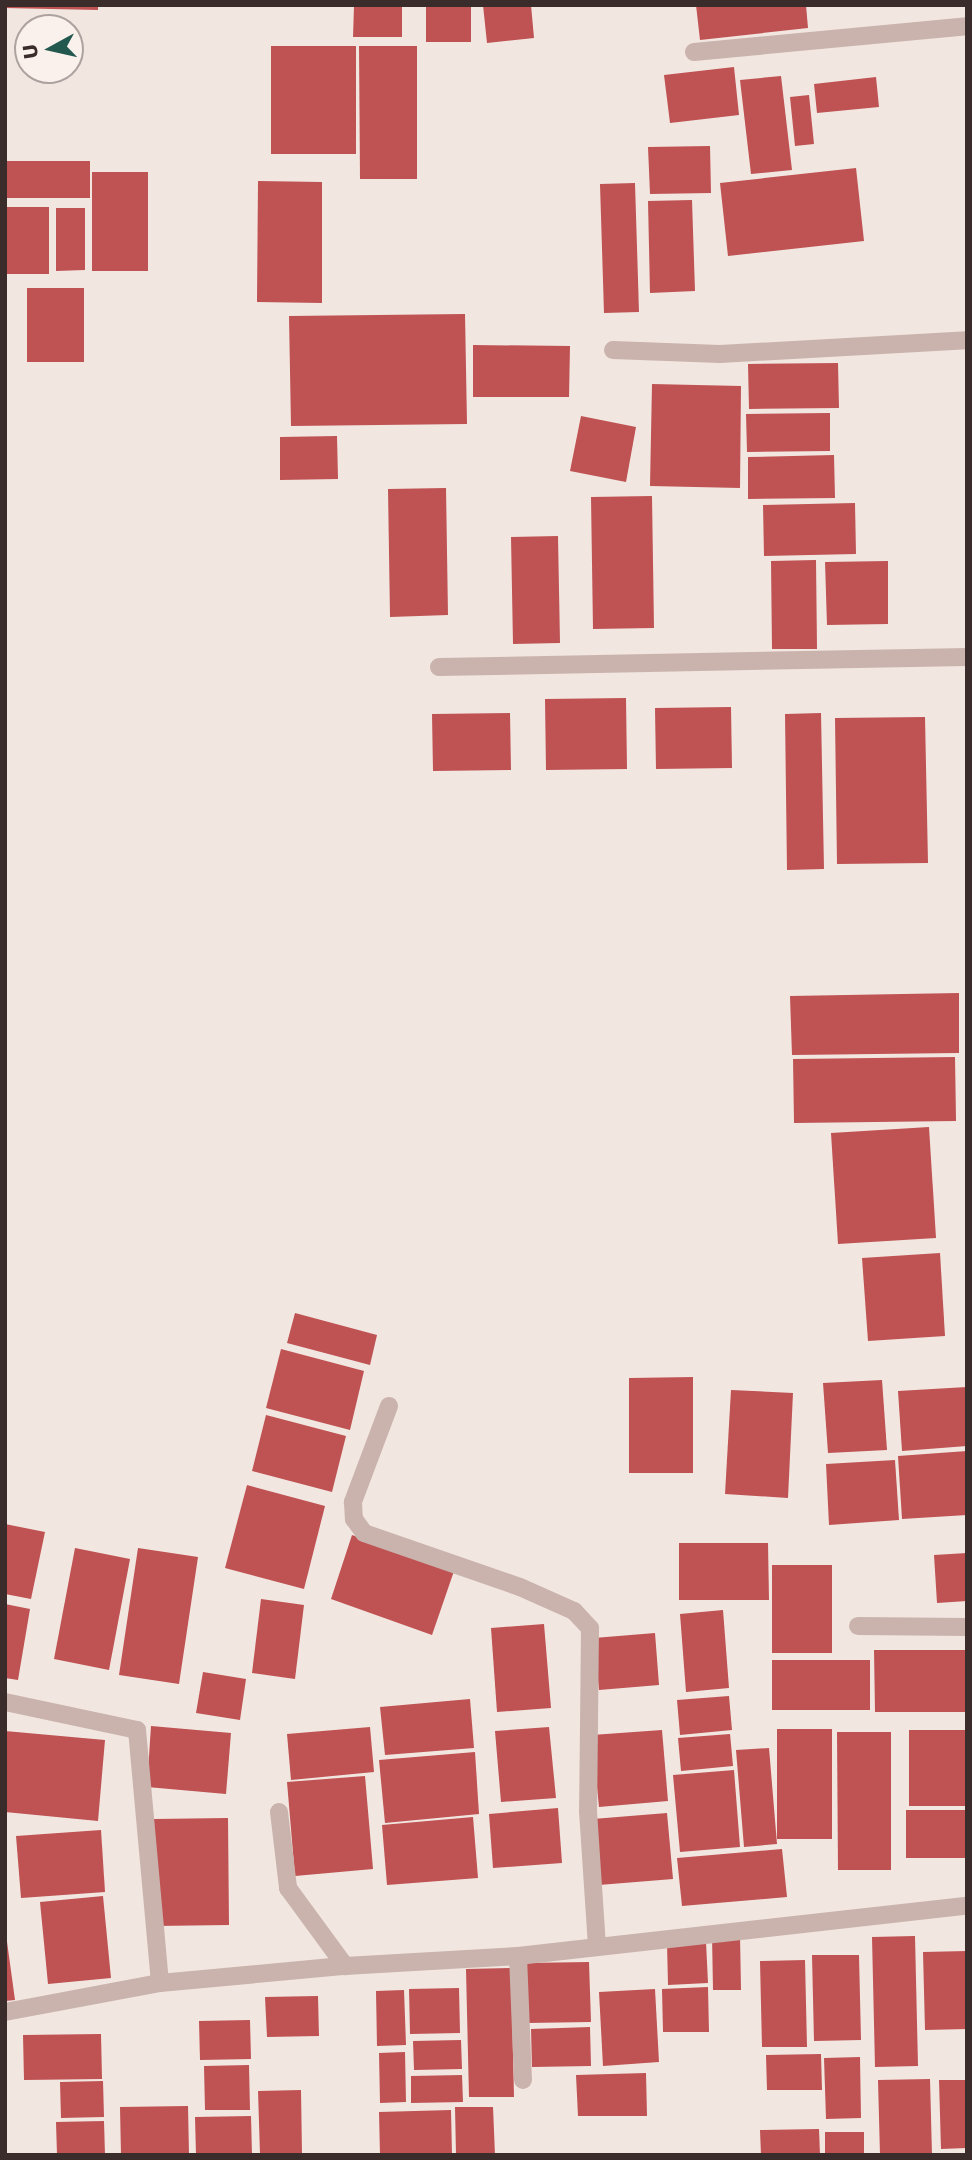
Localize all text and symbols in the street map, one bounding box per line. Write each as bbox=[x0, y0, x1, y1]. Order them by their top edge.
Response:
north arrow bbox=[14, 14, 84, 84]
text: U bbox=[18, 42, 42, 61]

